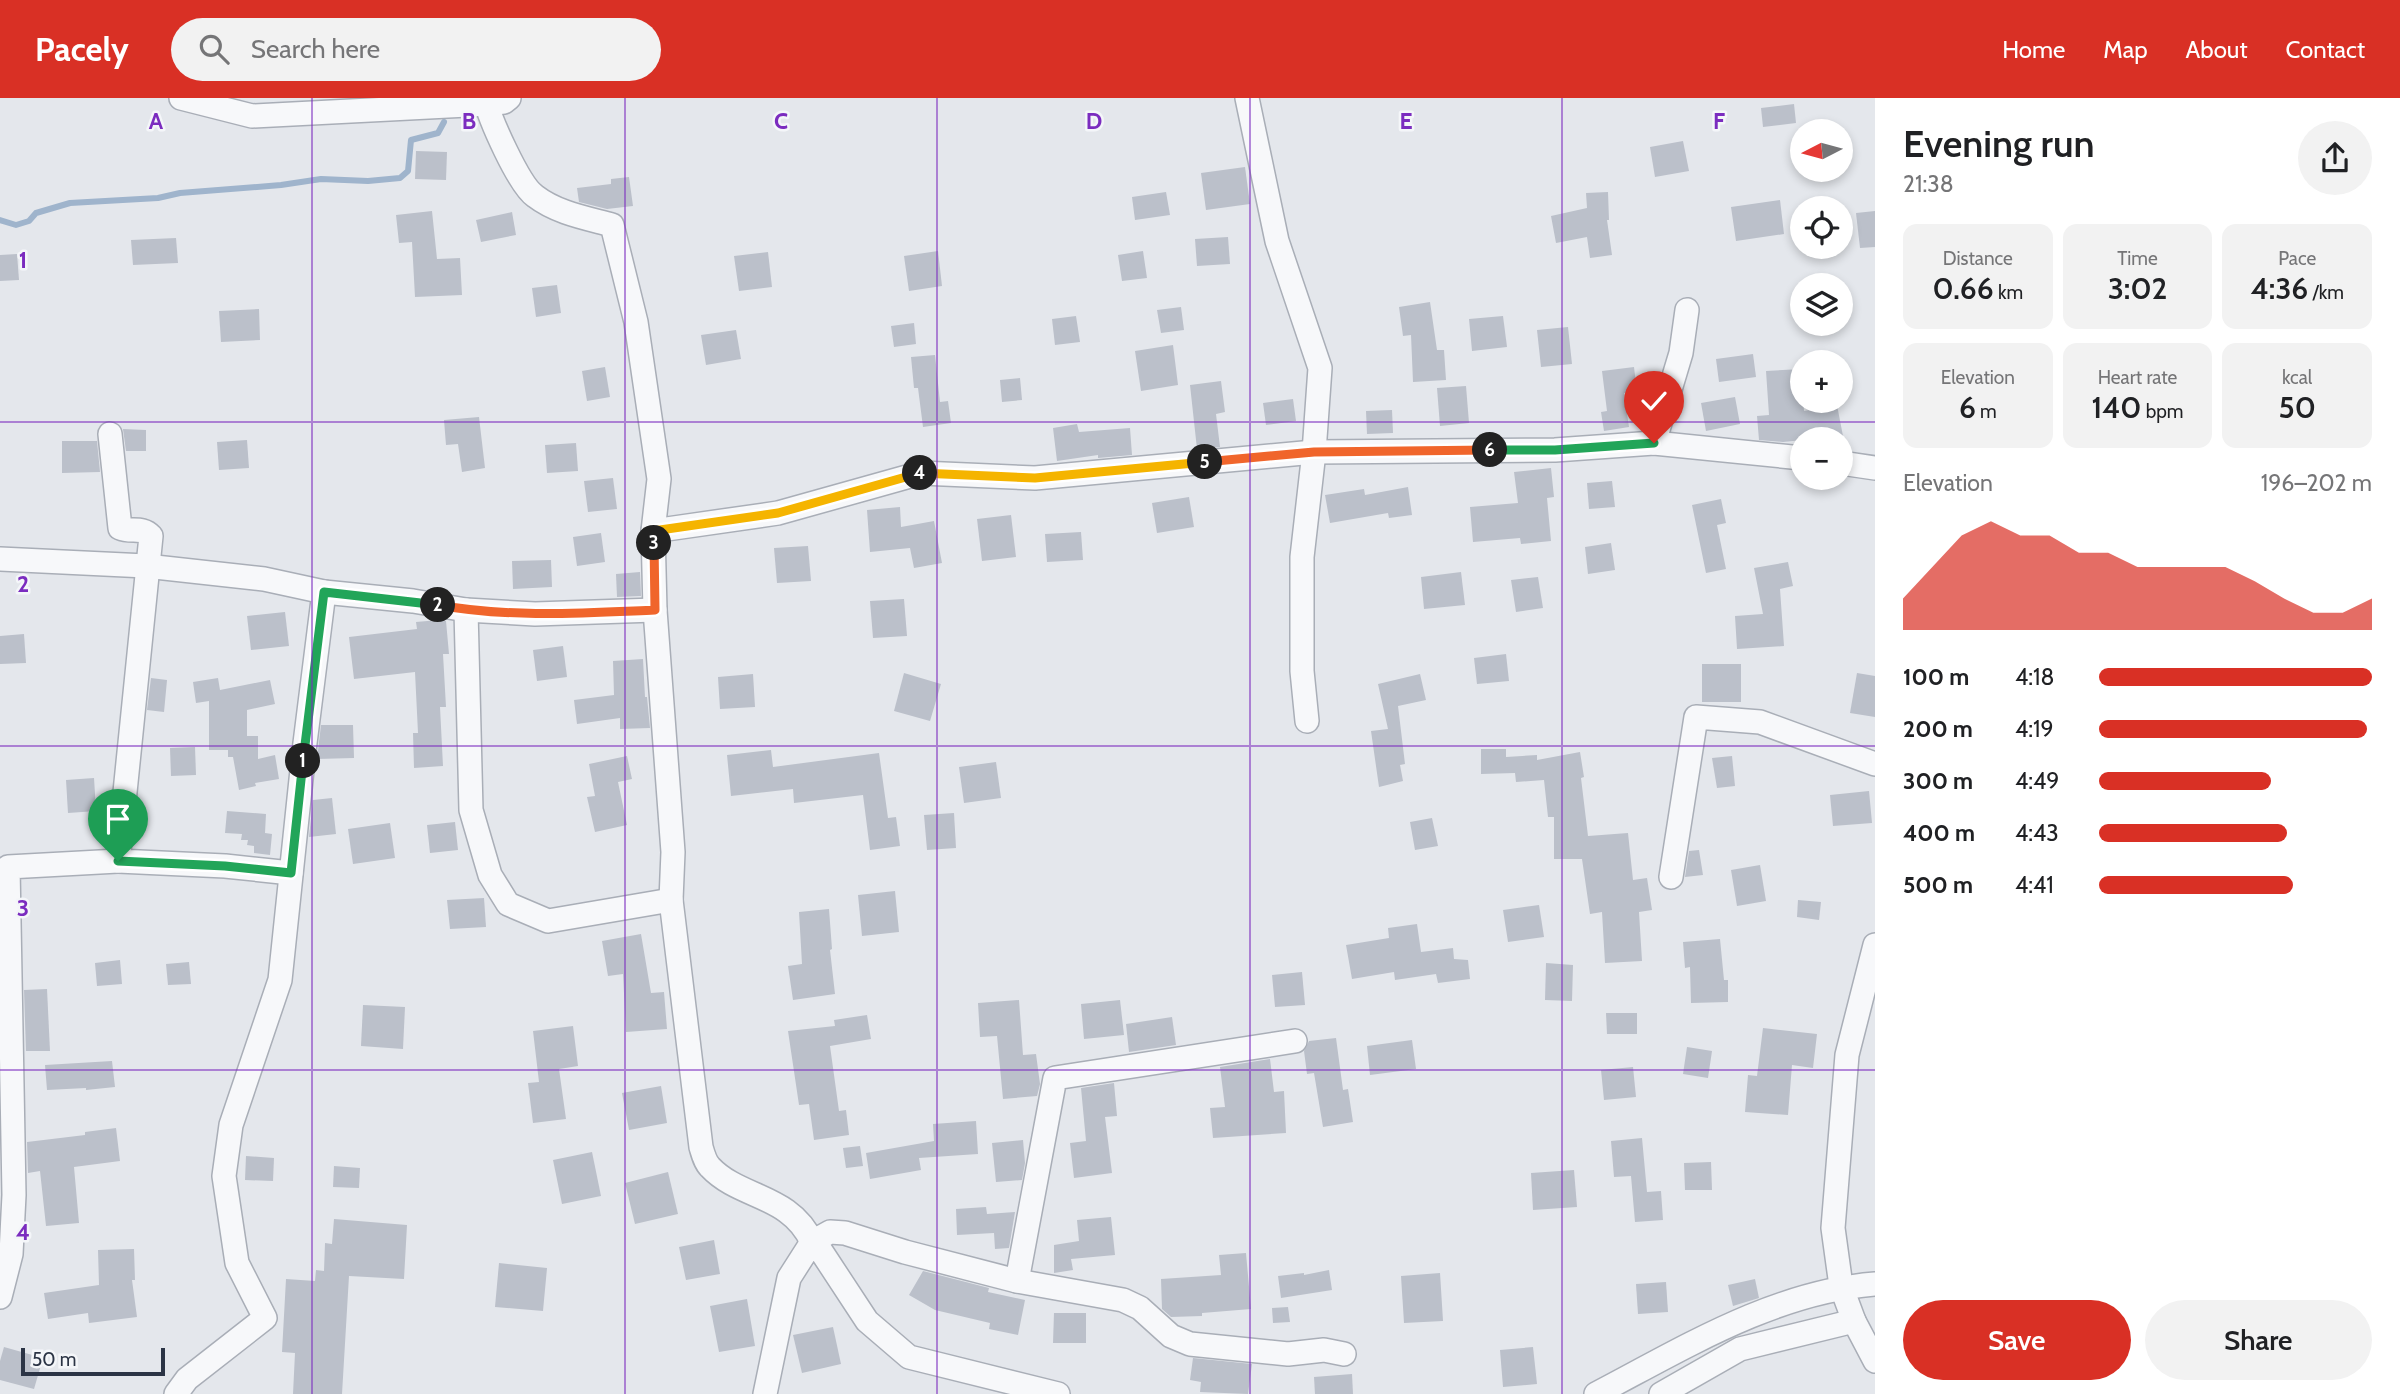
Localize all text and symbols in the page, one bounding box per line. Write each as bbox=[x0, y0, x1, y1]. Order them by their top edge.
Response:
search box bbox=[171, 18, 661, 81]
text: Pacely bbox=[35, 29, 129, 69]
icon: search bbox=[195, 30, 233, 68]
text: Search here bbox=[251, 33, 380, 65]
text: Home bbox=[2002, 35, 2065, 64]
text: Map bbox=[2103, 35, 2148, 64]
text: About bbox=[2186, 35, 2248, 64]
text: Contact bbox=[2286, 35, 2365, 64]
text: A bbox=[149, 107, 164, 135]
text: B bbox=[462, 107, 476, 135]
text: C bbox=[774, 107, 788, 135]
text: D bbox=[1086, 107, 1102, 135]
text: E bbox=[1399, 107, 1413, 135]
text: F bbox=[1713, 107, 1725, 135]
north arrow bbox=[1790, 119, 1853, 182]
map controls bbox=[1790, 119, 1853, 490]
text: Evening run bbox=[1903, 120, 2095, 167]
button: share bbox=[2298, 121, 2372, 195]
text: 21:38 bbox=[1903, 170, 1954, 198]
button: locate bbox=[1790, 196, 1853, 259]
text: 1 bbox=[19, 246, 27, 274]
text: Distance bbox=[1943, 247, 2013, 270]
text: Time bbox=[2117, 247, 2158, 270]
text: Pace bbox=[2278, 247, 2316, 270]
text: 0.66 bbox=[1933, 270, 1994, 307]
text: 3:02 bbox=[2108, 270, 2167, 307]
text: 4:36 bbox=[2250, 270, 2308, 307]
button: layers bbox=[1790, 273, 1853, 336]
text: km bbox=[1994, 281, 2023, 304]
text: /km bbox=[2308, 281, 2344, 304]
button: + bbox=[1790, 350, 1853, 413]
text: Elevation bbox=[1941, 366, 2015, 389]
text: Heart rate bbox=[2098, 366, 2177, 389]
text: kcal bbox=[2282, 366, 2312, 389]
pin bbox=[1624, 371, 1684, 443]
icon: check bbox=[1635, 382, 1673, 420]
text: 6 bbox=[1959, 389, 1976, 426]
text: 140 bbox=[2092, 389, 2141, 426]
text: 50 bbox=[2279, 389, 2316, 426]
text: m bbox=[1976, 400, 1997, 423]
text: bpm bbox=[2141, 400, 2183, 423]
button: − bbox=[1790, 427, 1853, 490]
pin: 6 bbox=[1472, 432, 1508, 468]
text: 6 bbox=[1484, 438, 1495, 461]
pin: 5 bbox=[1188, 444, 1222, 480]
text: 5 bbox=[1199, 450, 1210, 473]
pin: 4 bbox=[902, 456, 937, 490]
text: 4 bbox=[914, 461, 925, 484]
text: Elevation bbox=[1903, 469, 1993, 497]
text: 196–202 m bbox=[2261, 469, 2372, 497]
pin: 3 bbox=[636, 526, 672, 560]
text: 3 bbox=[648, 531, 659, 554]
text: 2 bbox=[17, 570, 29, 598]
pin: 2 bbox=[420, 588, 456, 622]
text: 2 bbox=[432, 593, 443, 616]
text: 100 m bbox=[1903, 663, 1969, 691]
text: 4:18 bbox=[2015, 663, 2055, 691]
text: 200 m bbox=[1903, 715, 1973, 743]
text: 4:19 bbox=[2015, 715, 2054, 743]
pin: 1 bbox=[286, 744, 320, 778]
text: 1 bbox=[299, 749, 306, 772]
text: 300 m bbox=[1903, 767, 1973, 795]
text: 4:49 bbox=[2015, 767, 2059, 795]
pin bbox=[88, 789, 148, 861]
icon: arrive bbox=[99, 800, 137, 838]
text: 400 m bbox=[1903, 819, 1975, 847]
text: 4:43 bbox=[2015, 819, 2059, 847]
text: 500 m bbox=[1903, 871, 1973, 899]
text: 4:41 bbox=[2015, 871, 2054, 899]
text: 3 bbox=[17, 894, 29, 922]
text: 4 bbox=[16, 1218, 30, 1246]
button: Save bbox=[1903, 1300, 2131, 1380]
button: Share bbox=[2145, 1300, 2372, 1380]
scale bar bbox=[21, 1345, 164, 1377]
text: 50 m bbox=[32, 1348, 76, 1371]

